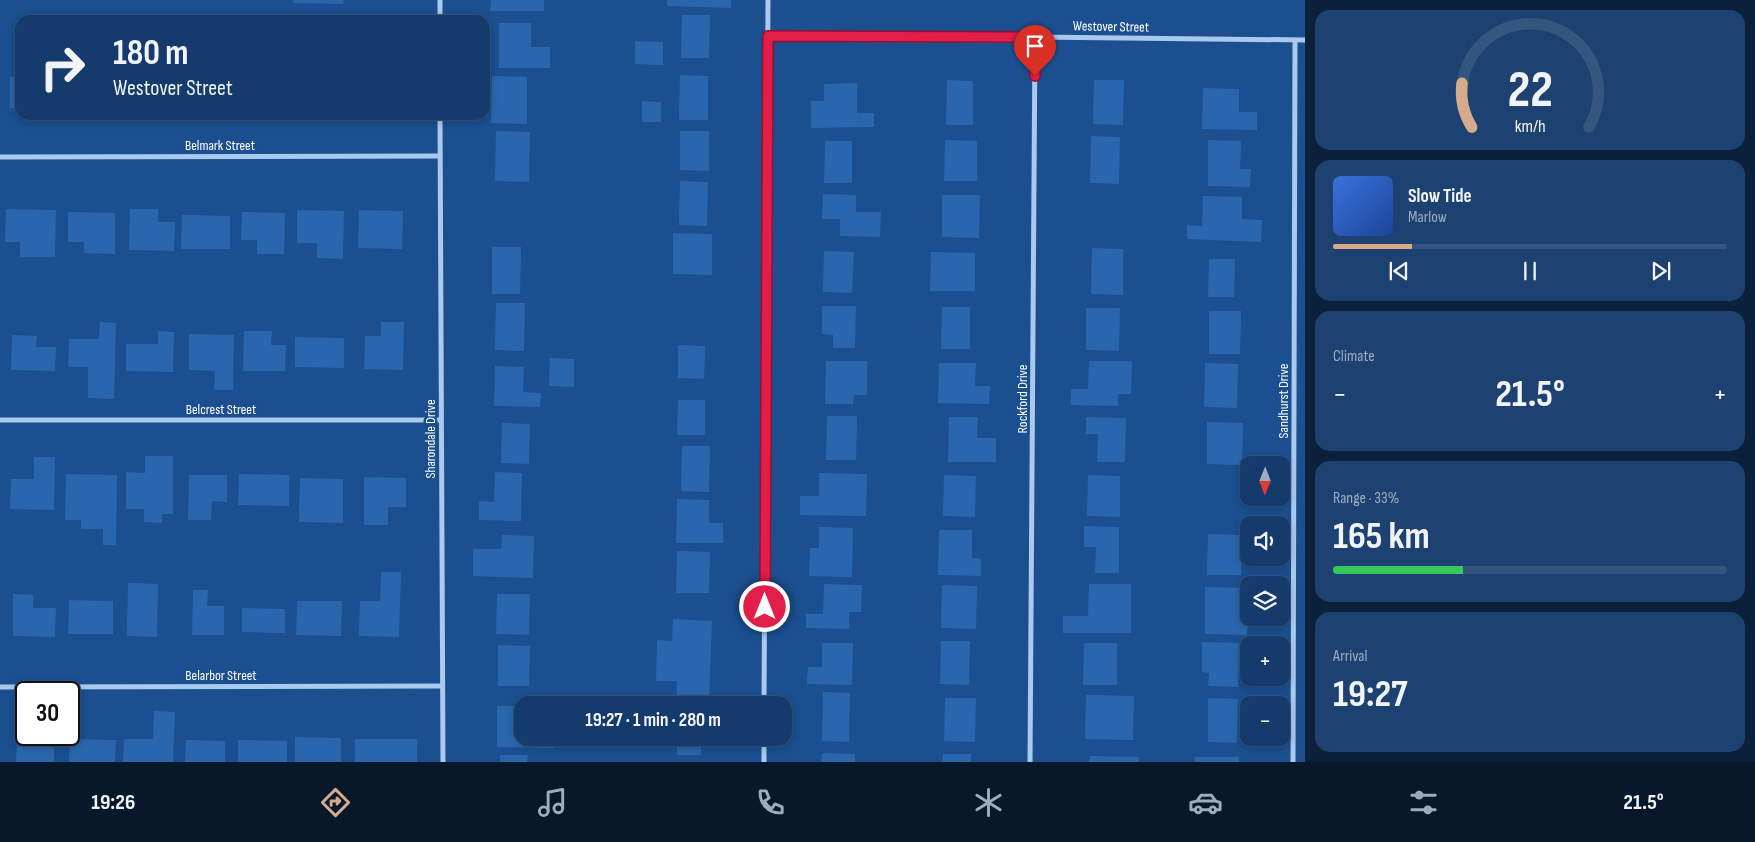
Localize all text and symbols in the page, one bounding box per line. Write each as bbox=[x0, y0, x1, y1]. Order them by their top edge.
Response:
street label: Westover Street bbox=[1073, 17, 1149, 36]
pin bbox=[1014, 25, 1056, 76]
text: 180 m bbox=[113, 32, 189, 75]
icon: arrive bbox=[1021, 32, 1049, 60]
icon: right bbox=[30, 35, 95, 100]
text: 22 bbox=[1507, 59, 1553, 122]
text: Westover Street bbox=[113, 75, 233, 102]
text: km/h bbox=[1515, 116, 1545, 137]
street label: Belmark Street bbox=[185, 137, 255, 154]
text: Slow Tide bbox=[1408, 185, 1472, 208]
text: Marlow bbox=[1408, 208, 1447, 227]
icon: previous bbox=[1385, 257, 1413, 285]
icon: pause bbox=[1516, 257, 1544, 285]
icon: next bbox=[1647, 257, 1675, 285]
text: Climate bbox=[1333, 347, 1375, 366]
street label: Sandhurst Drive bbox=[1275, 364, 1292, 438]
street label: Rockford Drive bbox=[1014, 365, 1031, 433]
text: 21.5° bbox=[1495, 372, 1565, 417]
text: − bbox=[1333, 378, 1347, 411]
text: + bbox=[1713, 378, 1727, 411]
street label: Sharondale Drive bbox=[422, 399, 439, 479]
street label: Belcrest Street bbox=[186, 401, 256, 418]
north arrow bbox=[1240, 456, 1290, 506]
map controls bbox=[1240, 456, 1290, 746]
text: Range · 33% bbox=[1333, 489, 1399, 508]
text: 165 km bbox=[1333, 514, 1430, 559]
button: sound bbox=[1240, 516, 1290, 566]
button: layers bbox=[1240, 576, 1290, 626]
position arrow bbox=[738, 580, 790, 632]
button: + bbox=[1240, 636, 1290, 686]
text: Arrival bbox=[1333, 647, 1367, 666]
street label: Belarbor Street bbox=[185, 667, 257, 684]
text: 19:27 bbox=[1333, 672, 1408, 717]
speed limit sign: 30 bbox=[15, 681, 80, 746]
button: − bbox=[1240, 696, 1290, 746]
text: 19:27 · 1 min · 280 m bbox=[585, 709, 721, 732]
icon: directions bbox=[318, 785, 353, 820]
icon: music bbox=[535, 785, 570, 820]
icon: phone bbox=[753, 785, 788, 820]
icon: climate bbox=[971, 785, 1006, 820]
icon: car bbox=[1188, 785, 1223, 820]
icon: filters bbox=[1406, 785, 1441, 820]
text: 19:26 bbox=[91, 789, 135, 816]
text: 21.5° bbox=[1623, 789, 1664, 816]

